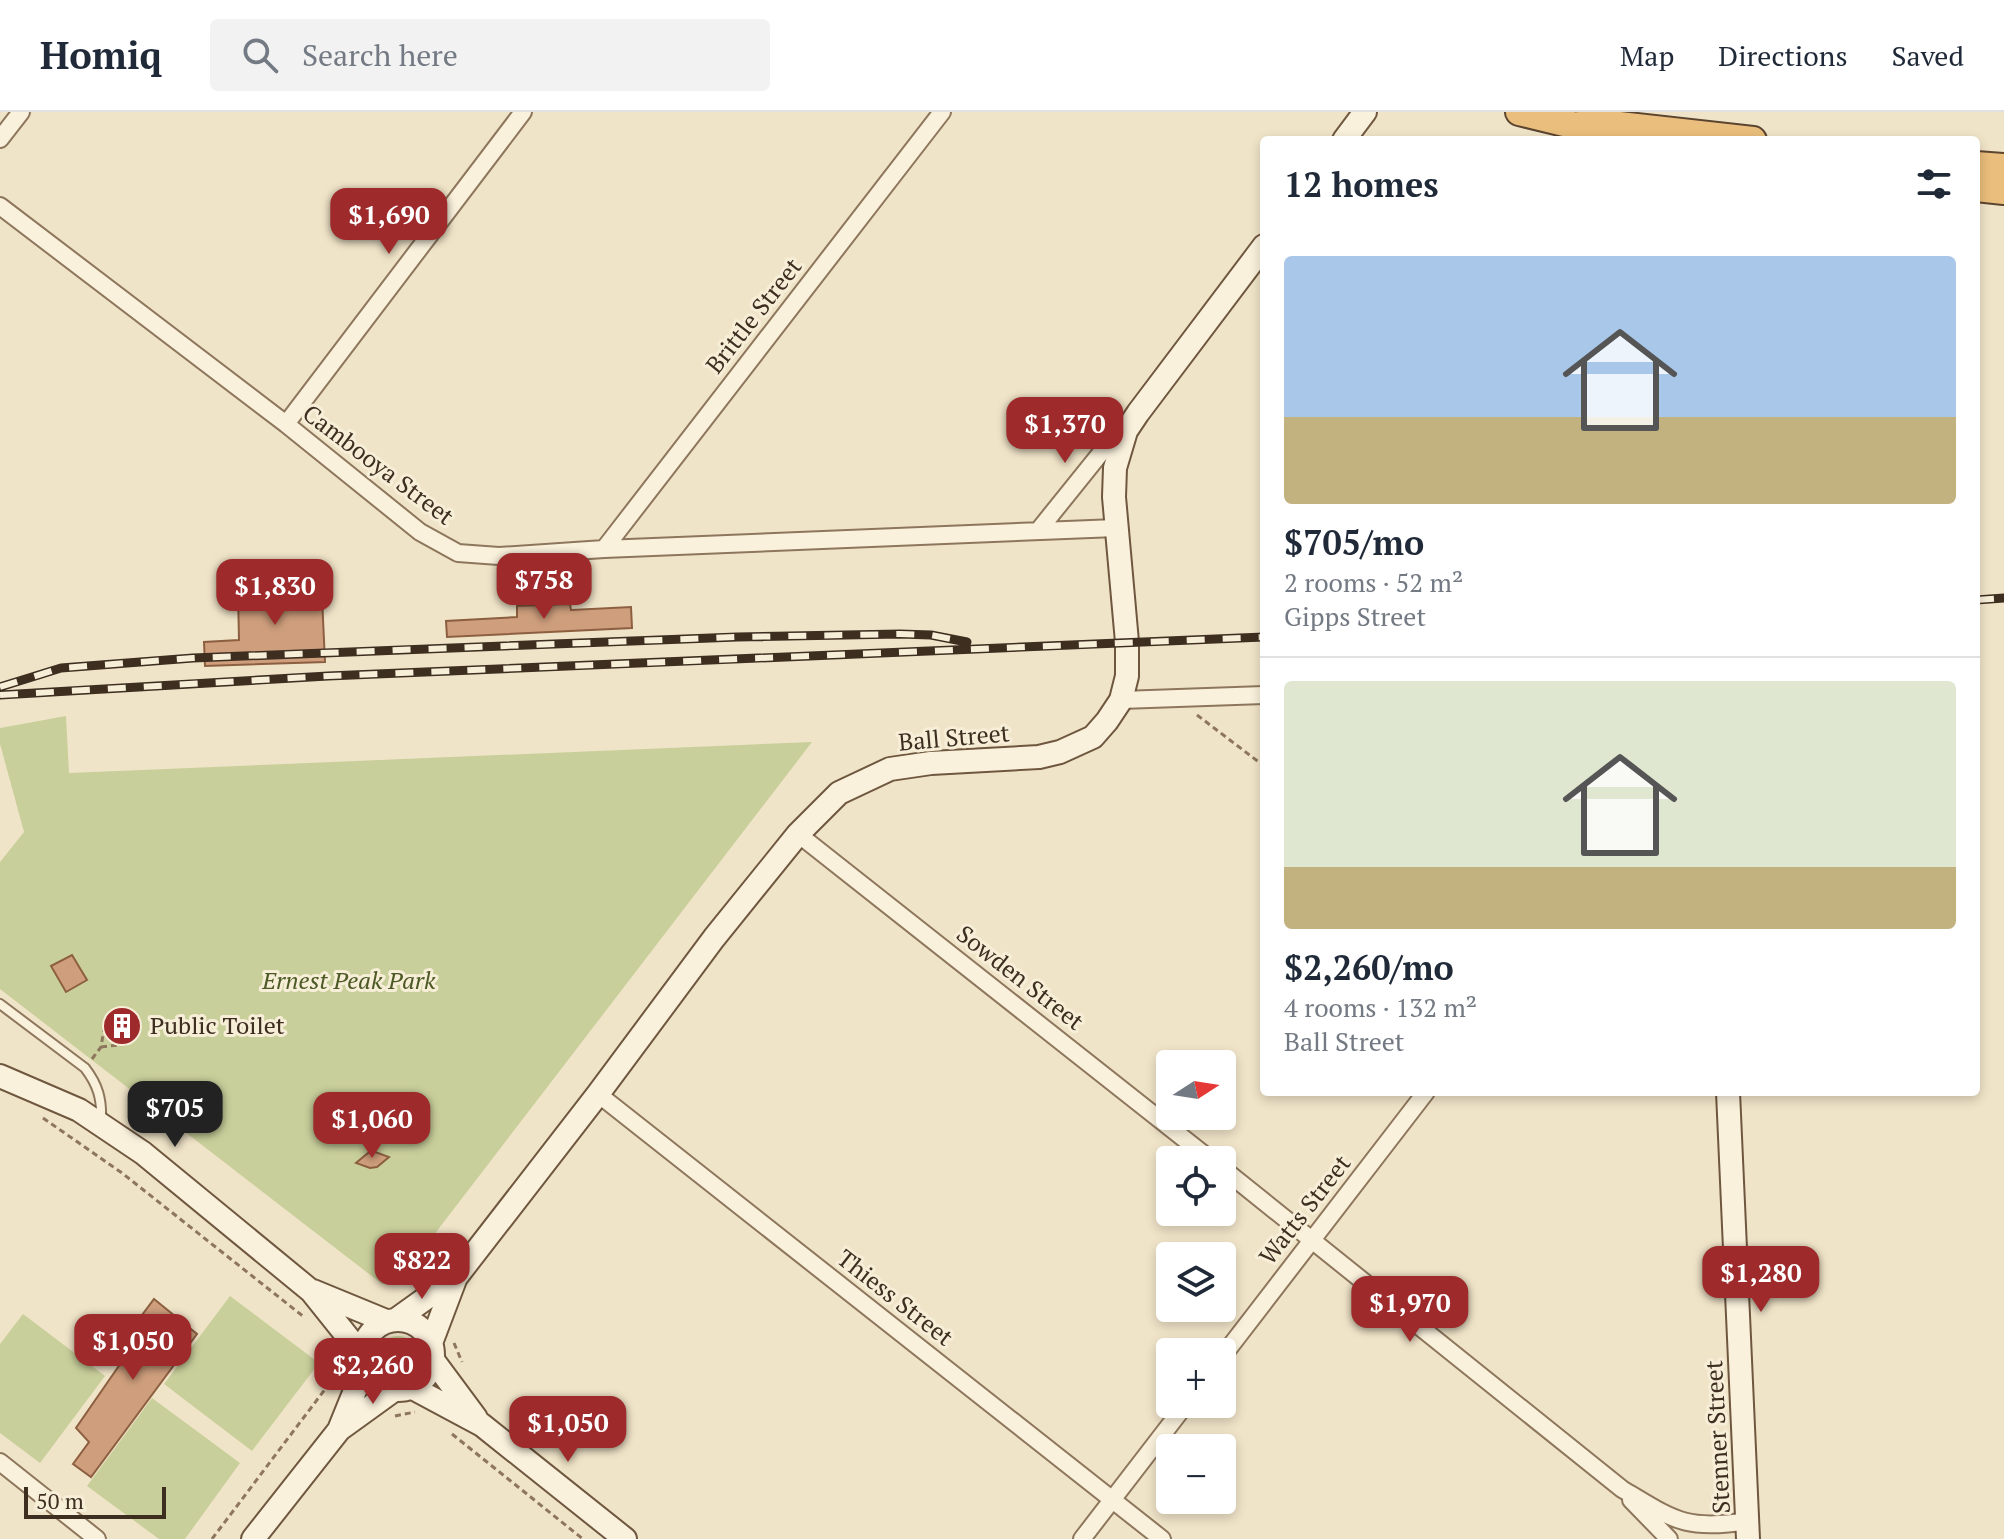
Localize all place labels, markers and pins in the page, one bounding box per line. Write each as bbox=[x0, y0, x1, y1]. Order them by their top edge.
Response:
pin: $1,690 bbox=[324, 188, 454, 256]
pin: $1,370 bbox=[1000, 397, 1130, 465]
pin: $758 bbox=[497, 553, 591, 621]
pin: $1,830 bbox=[210, 559, 340, 627]
building icon: Public Toilet bbox=[101, 1005, 143, 1047]
place label: Public Toilet bbox=[150, 1009, 285, 1041]
pin: $705 bbox=[128, 1081, 222, 1149]
pin: $1,060 bbox=[307, 1092, 437, 1160]
pin: $822 bbox=[375, 1233, 469, 1301]
pin: $1,280 bbox=[1696, 1246, 1826, 1314]
pin: $1,970 bbox=[1345, 1276, 1475, 1344]
pin: $1,050 bbox=[68, 1314, 198, 1382]
pin: $2,260 bbox=[308, 1338, 438, 1406]
pin: $1,050 bbox=[503, 1396, 633, 1464]

